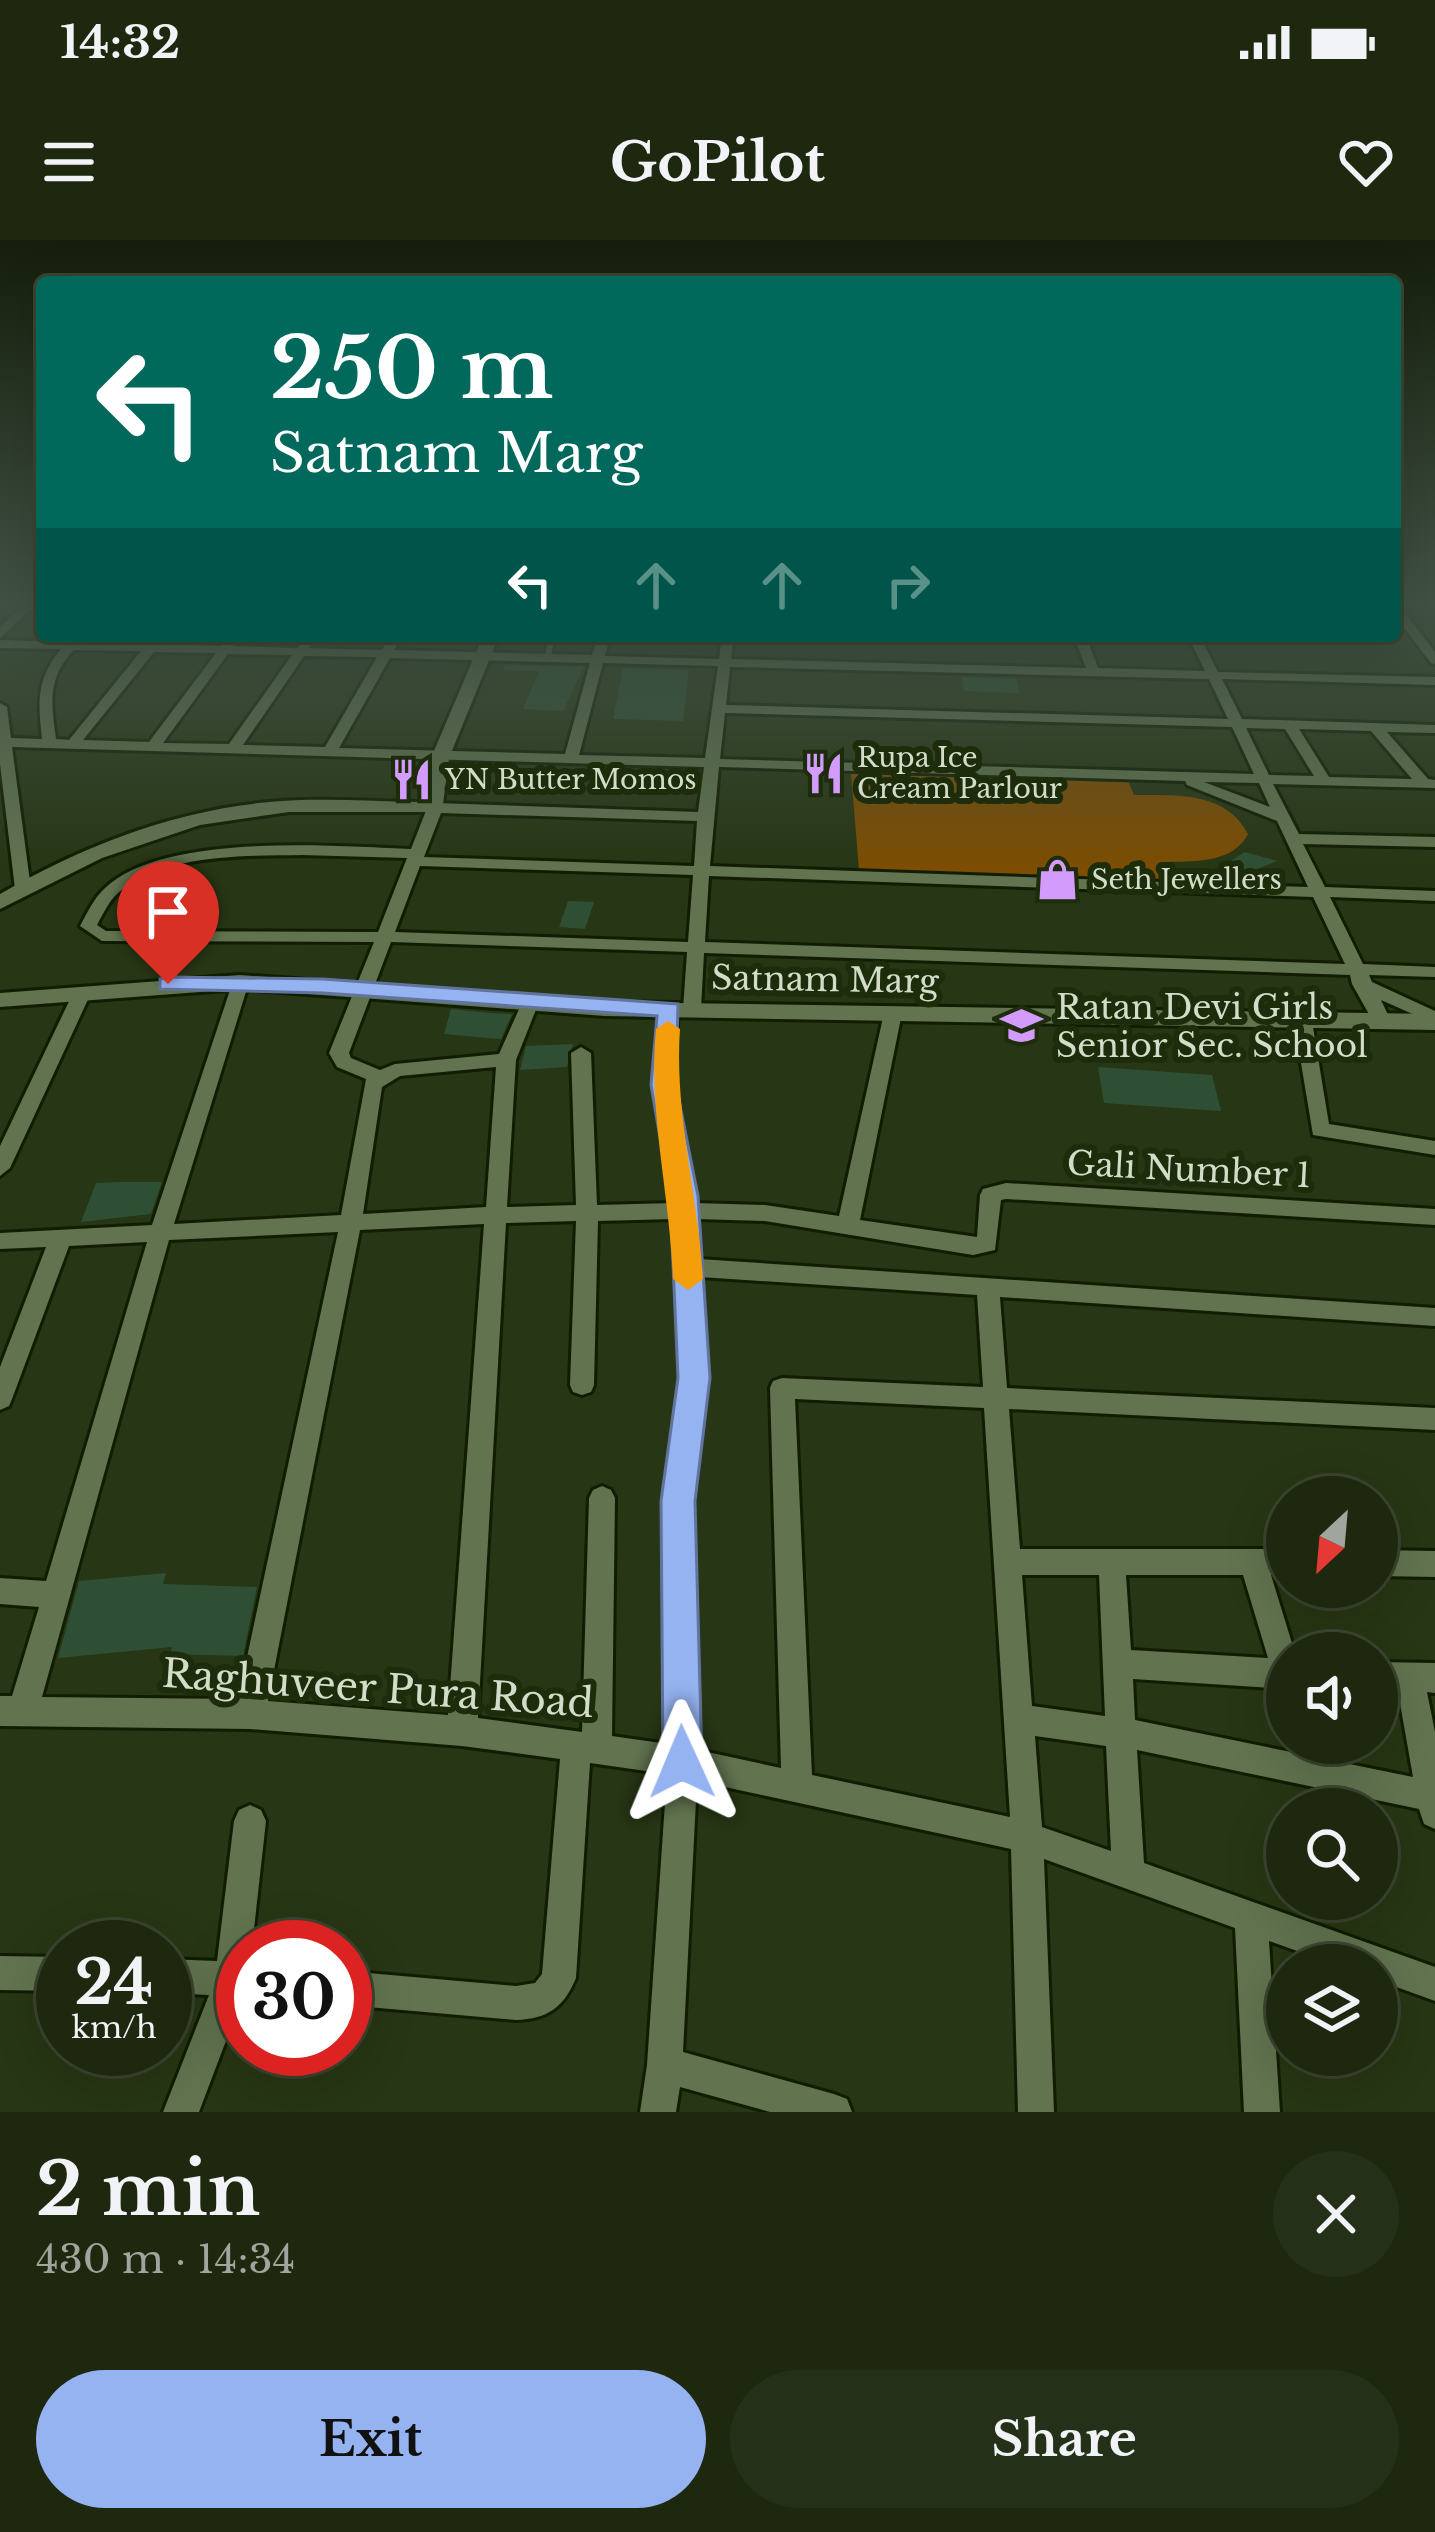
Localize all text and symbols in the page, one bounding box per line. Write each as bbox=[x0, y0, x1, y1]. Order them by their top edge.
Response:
text: 14:32 bbox=[60, 14, 180, 70]
icon: menu bbox=[36, 129, 102, 195]
text: GoPilot bbox=[610, 129, 825, 196]
icon: heart bbox=[1333, 129, 1399, 195]
text: 250 m bbox=[270, 317, 553, 421]
icon: left bbox=[72, 324, 228, 480]
text: Satnam Marg bbox=[270, 420, 643, 487]
icon: left bbox=[497, 552, 563, 618]
icon: ahead bbox=[623, 552, 689, 618]
icon: ahead bbox=[749, 552, 815, 618]
icon: right bbox=[875, 552, 941, 618]
place label: Rupa Ice Cream Parlour bbox=[857, 741, 1062, 805]
restaurant icon: Rupa Ice Cream Parlour bbox=[800, 751, 846, 797]
restaurant icon: YN Butter Momos bbox=[388, 757, 434, 803]
place label: YN Butter Momos bbox=[444, 763, 697, 796]
shop icon: Seth Jewellers bbox=[1034, 857, 1080, 903]
pin bbox=[117, 861, 219, 984]
place label: Seth Jewellers bbox=[1091, 863, 1282, 896]
icon: arrive bbox=[135, 879, 201, 945]
street label: Satnam Marg bbox=[711, 957, 940, 1002]
place label: Ratan Devi Girls Senior Sec. School bbox=[1056, 987, 1368, 1066]
school or university icon: Ratan Devi Girls Senior Sec. School bbox=[999, 1003, 1045, 1049]
street label: Gali Number 1 bbox=[1066, 1143, 1312, 1196]
north arrow bbox=[1266, 1476, 1398, 1608]
map controls bbox=[1266, 1476, 1398, 2076]
button: sound bbox=[1266, 1632, 1398, 1764]
street label: Raghuveer Pura Road bbox=[160, 1649, 596, 1728]
position arrow bbox=[619, 1699, 745, 1825]
button: search bbox=[1266, 1788, 1398, 1920]
speed limit sign: 30 bbox=[216, 1920, 372, 2076]
button: layers bbox=[1266, 1944, 1398, 2076]
text: 24 bbox=[75, 1946, 153, 2020]
text: km/h bbox=[71, 2009, 157, 2046]
text: 2 min bbox=[36, 2145, 260, 2234]
button: close bbox=[1273, 2151, 1399, 2277]
text: 430 m · 14:34 bbox=[36, 2235, 295, 2284]
button: Exit bbox=[36, 2370, 706, 2508]
button: Share bbox=[730, 2370, 1399, 2508]

